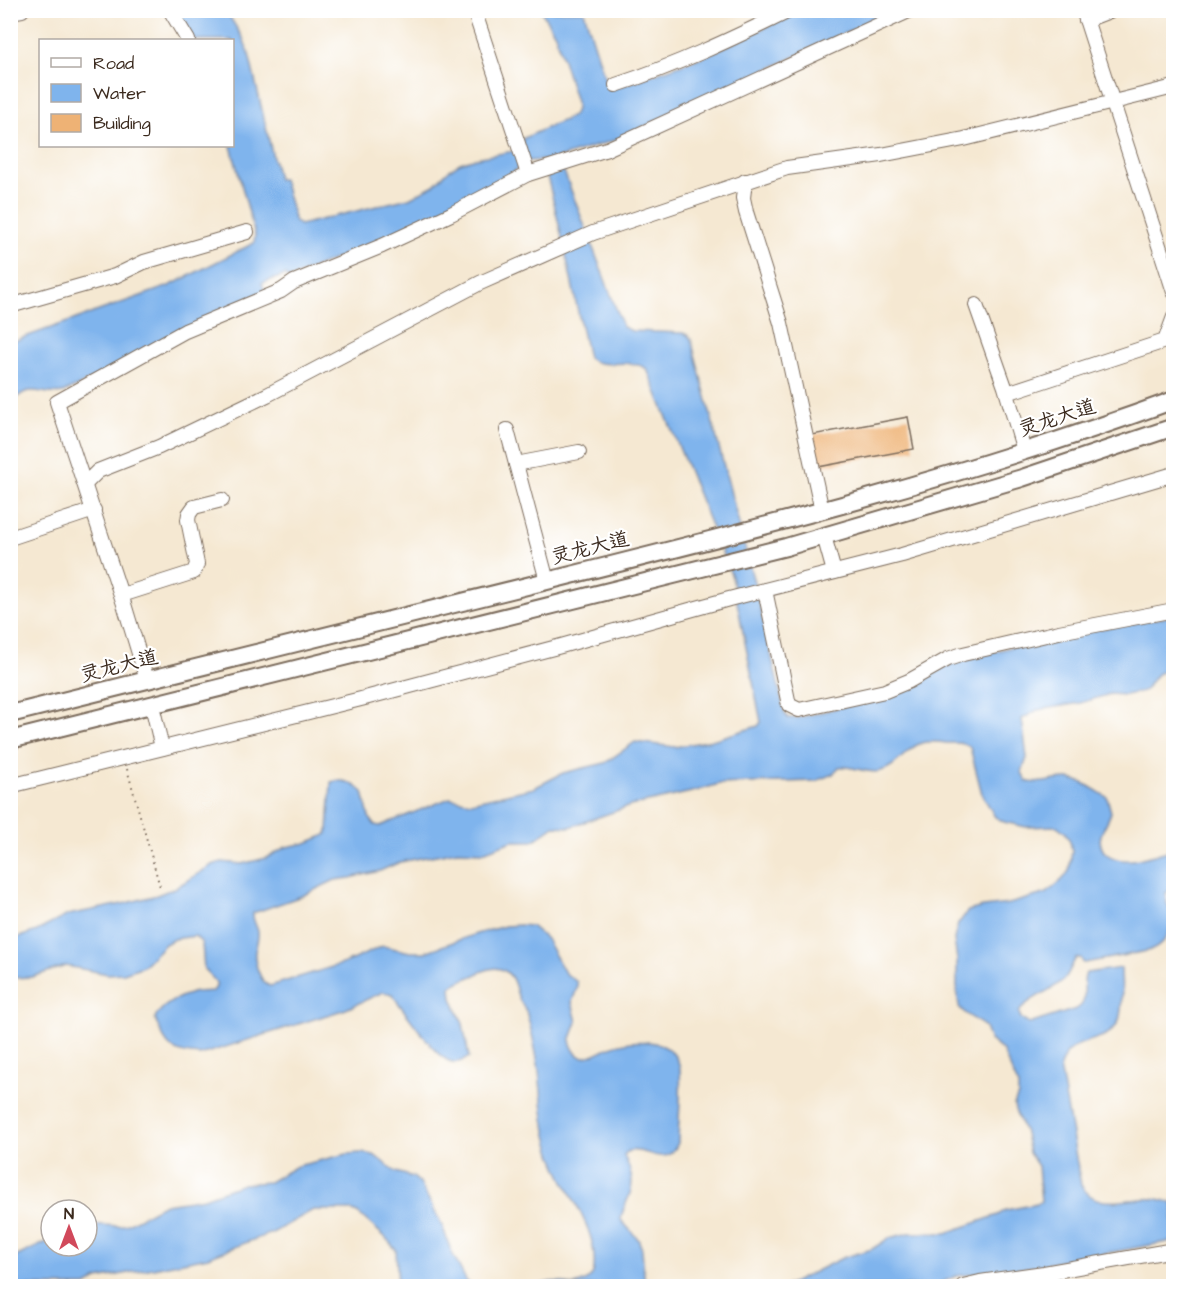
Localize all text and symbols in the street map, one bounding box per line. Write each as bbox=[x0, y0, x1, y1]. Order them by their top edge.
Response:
legend bbox=[39, 39, 234, 147]
text: Road bbox=[93, 51, 134, 76]
text: Water bbox=[93, 81, 146, 106]
text: Building bbox=[93, 111, 151, 137]
street label: 灵龙大道 bbox=[1015, 392, 1099, 444]
street label: 灵龙大道 bbox=[548, 525, 632, 571]
street label: 灵龙大道 bbox=[77, 643, 161, 689]
north arrow bbox=[39, 1198, 99, 1258]
text: N bbox=[64, 1203, 74, 1225]

